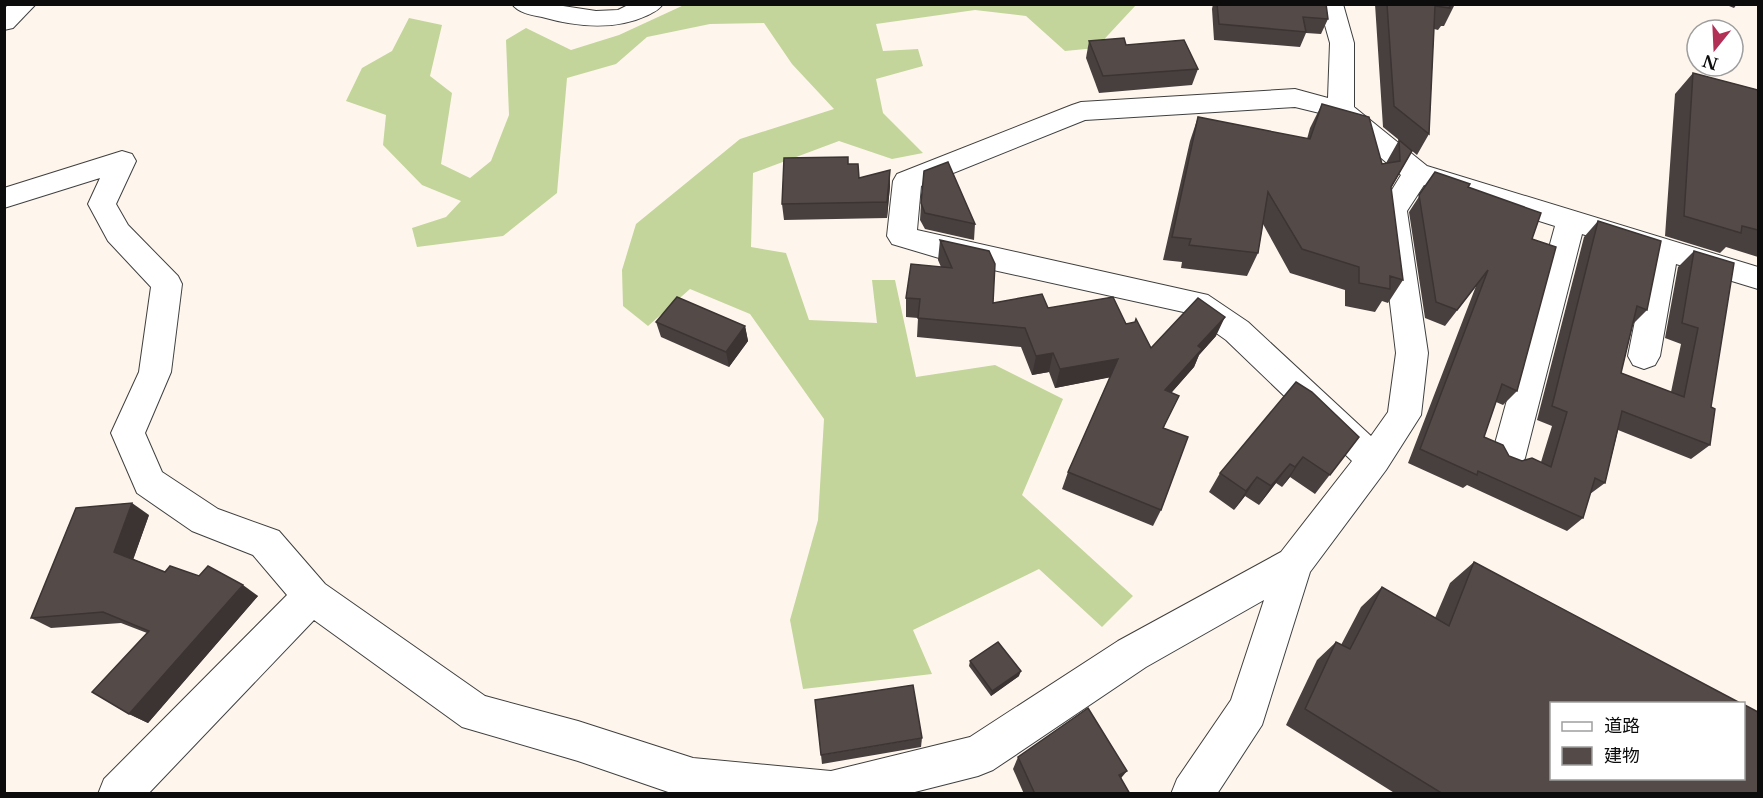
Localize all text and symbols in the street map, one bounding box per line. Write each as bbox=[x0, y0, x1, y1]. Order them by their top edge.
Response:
north arrow bbox=[1685, 18, 1745, 78]
text: N bbox=[1700, 50, 1721, 74]
legend bbox=[1550, 702, 1745, 780]
text: 道路 bbox=[1604, 715, 1640, 737]
text: 建物 bbox=[1604, 745, 1640, 767]

